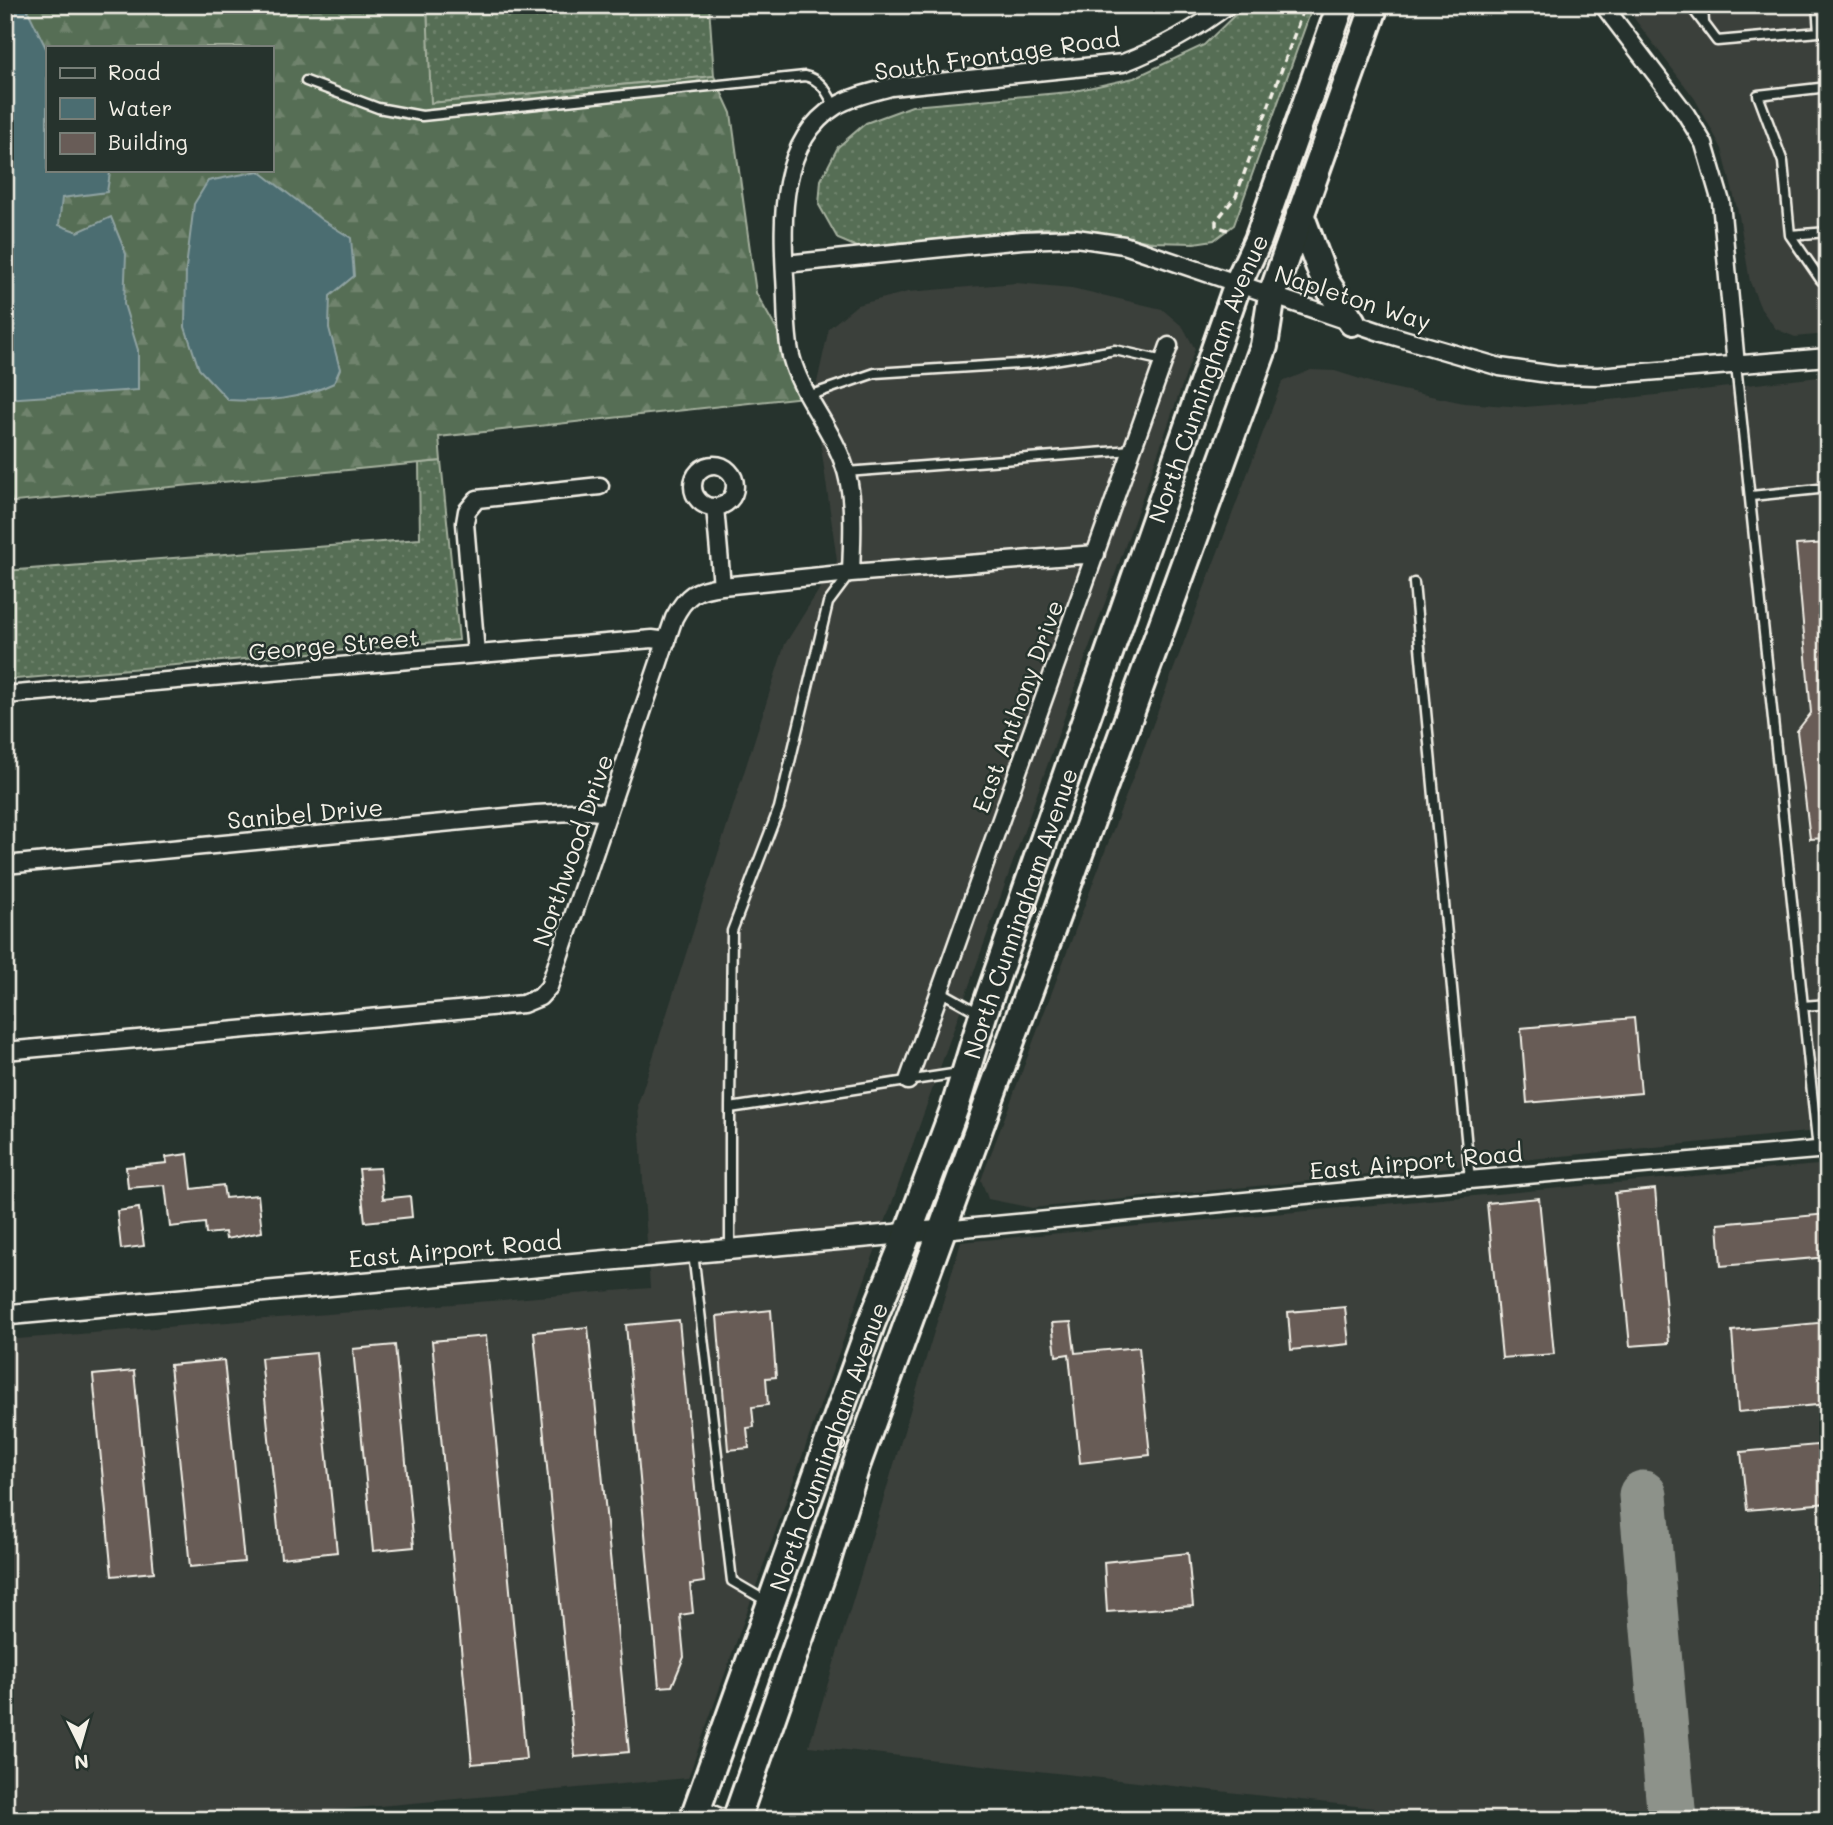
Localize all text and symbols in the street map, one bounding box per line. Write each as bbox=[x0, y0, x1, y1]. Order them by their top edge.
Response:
street label: South Frontage Road bbox=[872, 21, 1122, 87]
legend bbox=[46, 46, 273, 172]
text: Road bbox=[108, 58, 160, 85]
text: Water bbox=[108, 94, 172, 121]
text: Building bbox=[108, 128, 188, 155]
street label: North Cunningham Avenue bbox=[1140, 229, 1274, 527]
street label: Napleton Way bbox=[1271, 257, 1435, 337]
street label: East Anthony Drive bbox=[964, 596, 1070, 816]
street label: George Street bbox=[247, 621, 421, 667]
street label: Northwood Drive bbox=[525, 750, 619, 950]
street label: North Cunningham Avenue bbox=[955, 763, 1083, 1062]
street label: Sanibel Drive bbox=[226, 791, 384, 835]
street label: East Airport Road bbox=[1308, 1136, 1524, 1186]
street label: East Airport Road bbox=[347, 1224, 563, 1274]
street label: North Cunningham Avenue bbox=[761, 1297, 894, 1595]
north arrow bbox=[46, 1710, 116, 1780]
text: N bbox=[73, 1749, 90, 1776]

